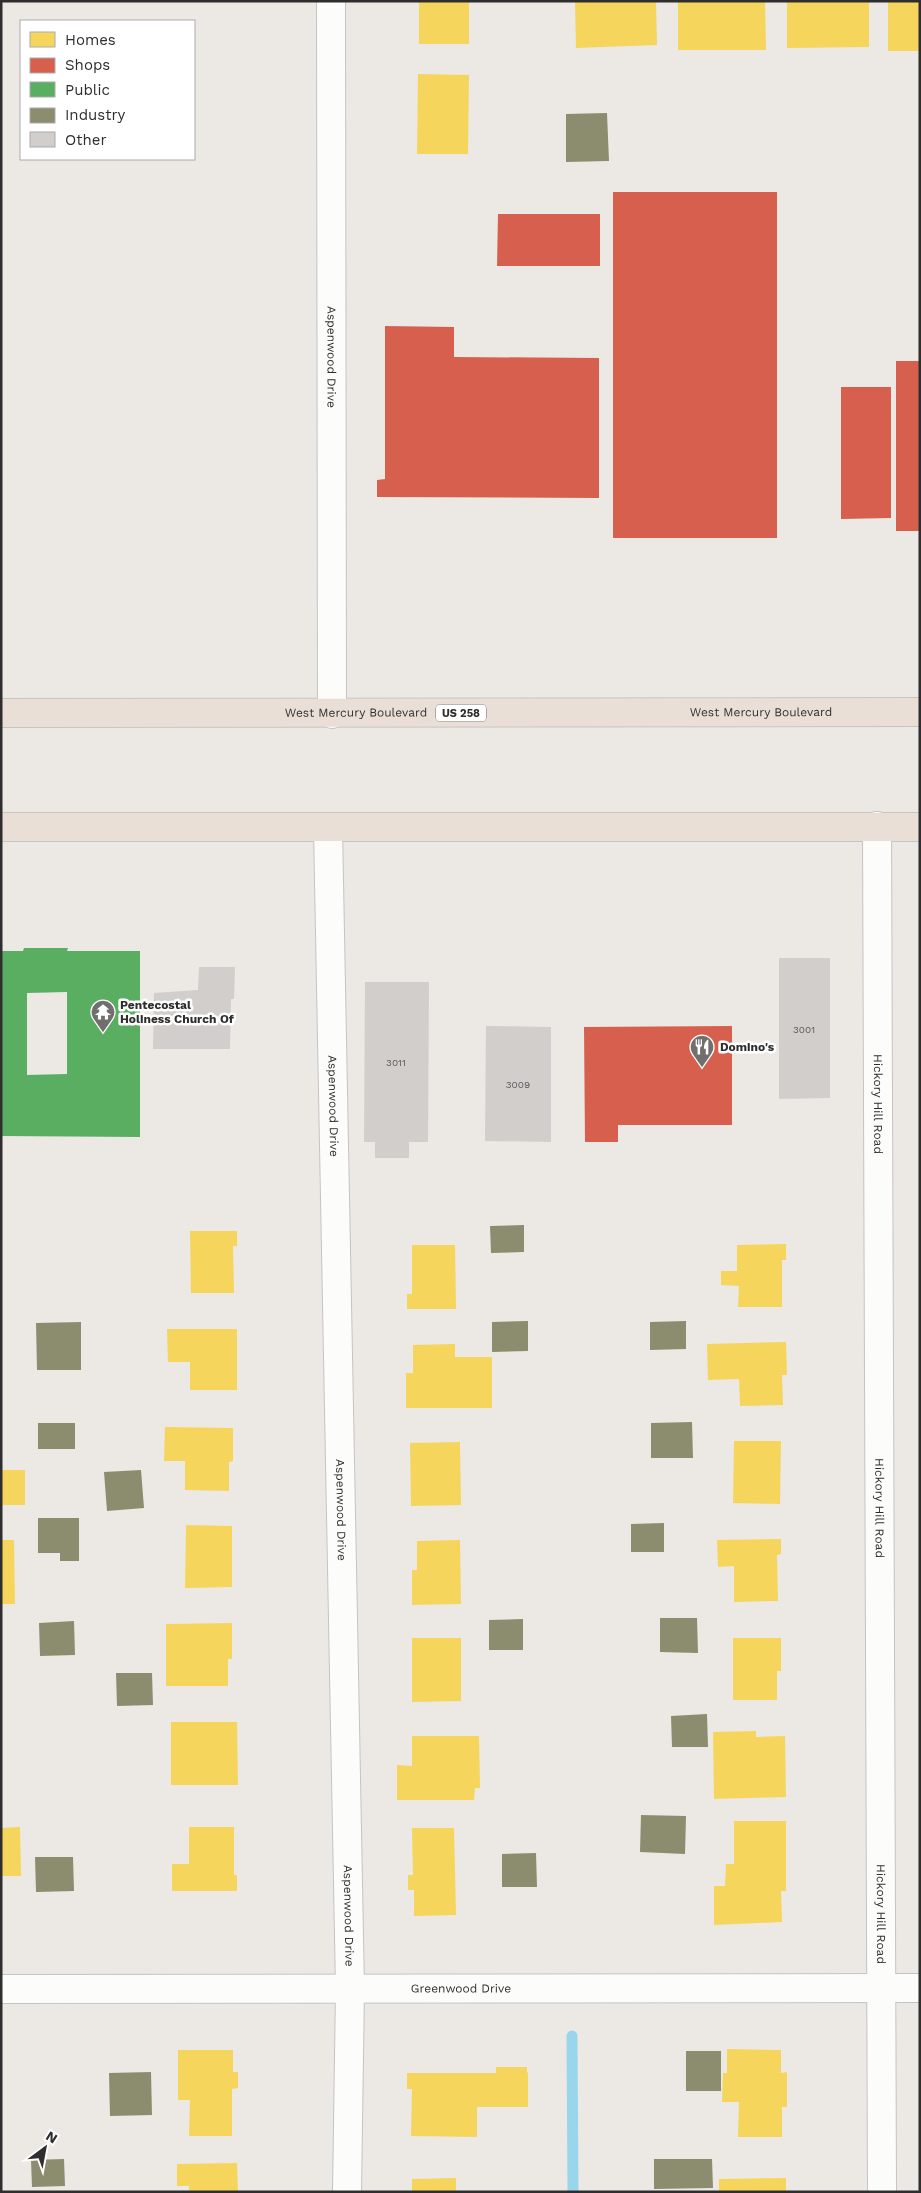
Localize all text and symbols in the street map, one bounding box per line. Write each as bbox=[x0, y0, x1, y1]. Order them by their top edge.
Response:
legend bbox=[20, 20, 195, 160]
text: Homes bbox=[65, 31, 116, 49]
text: Shops bbox=[65, 56, 110, 74]
text: Public bbox=[65, 81, 110, 99]
text: Industry bbox=[65, 106, 126, 124]
text: Other bbox=[65, 131, 107, 149]
street label: Aspenwood Drive bbox=[324, 306, 339, 408]
road number: US 258 bbox=[436, 704, 486, 721]
street label: West Mercury Boulevard bbox=[690, 705, 832, 719]
street label: West Mercury Boulevard bbox=[285, 706, 427, 720]
place label: Pentecostal Holiness Church Of bbox=[120, 998, 234, 1026]
temple icon: Pentecostal Holiness Church Of bbox=[90, 999, 116, 1033]
house number: 3001 bbox=[793, 1024, 815, 1035]
restaurant icon: Domino's bbox=[689, 1034, 715, 1068]
place label: Domino's bbox=[720, 1040, 775, 1054]
street label: Hickory Hill Road bbox=[871, 1054, 885, 1154]
street label: Aspenwood Drive bbox=[325, 1055, 341, 1157]
house number: 3011 bbox=[386, 1057, 406, 1068]
house number: 3009 bbox=[506, 1079, 530, 1090]
street label: Hickory Hill Road bbox=[872, 1458, 887, 1558]
street label: Aspenwood Drive bbox=[333, 1459, 349, 1561]
street label: Hickory Hill Road bbox=[874, 1864, 888, 1964]
street label: Aspenwood Drive bbox=[341, 1865, 357, 1967]
street label: Greenwood Drive bbox=[411, 1981, 511, 1996]
north arrow bbox=[20, 2123, 70, 2173]
text: N bbox=[43, 2127, 61, 2147]

